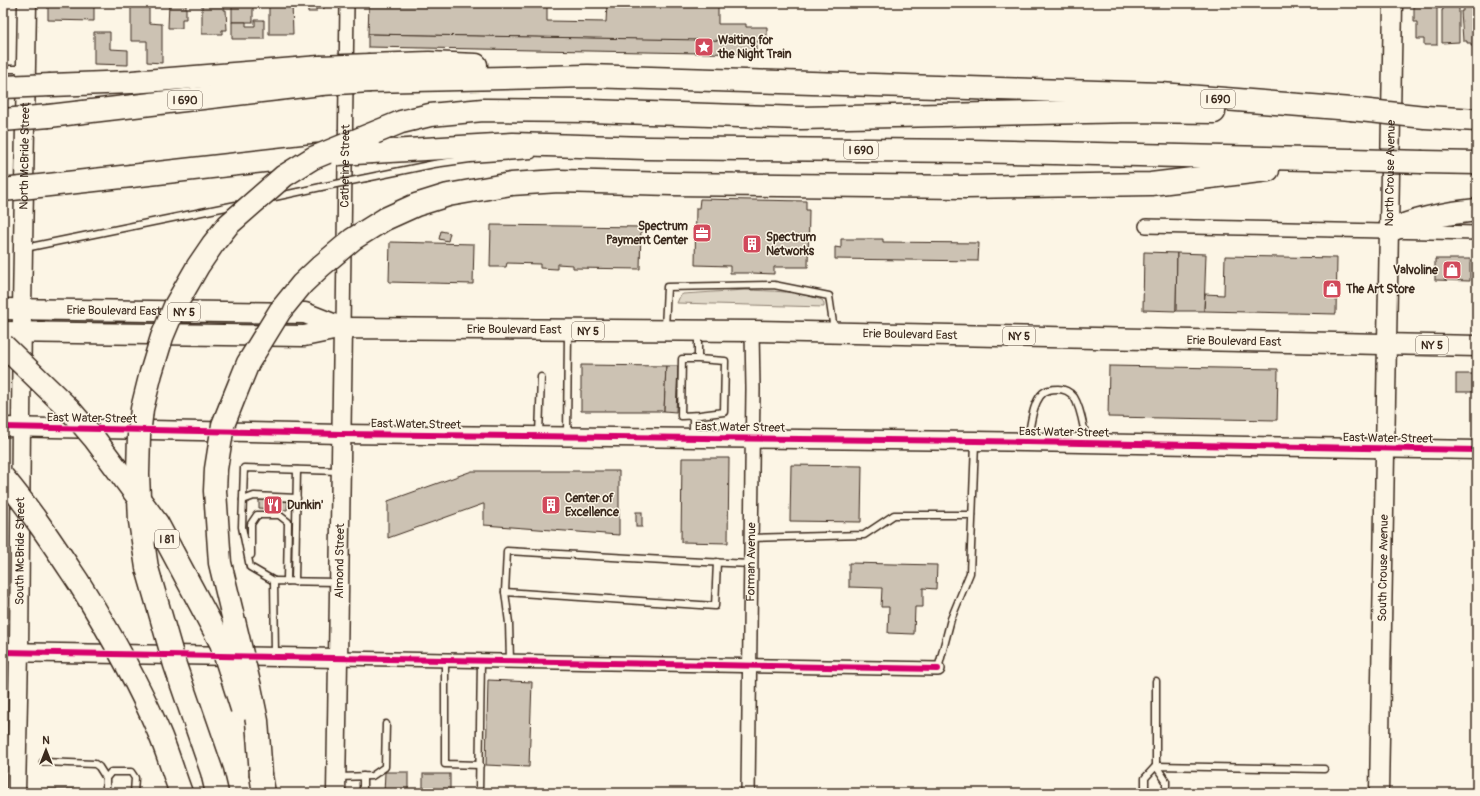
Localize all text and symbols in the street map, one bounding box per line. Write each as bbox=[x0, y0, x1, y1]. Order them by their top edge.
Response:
place label: Waiting for the Night Train bbox=[717, 33, 792, 62]
place icon: Waiting for the Night Train bbox=[693, 36, 715, 58]
road number: I 690 bbox=[1201, 90, 1235, 108]
road number: I 690 bbox=[168, 91, 202, 109]
street label: North McBride Street bbox=[17, 102, 33, 210]
street label: North Crouse Avenue bbox=[1382, 120, 1399, 227]
street label: Catherine Street bbox=[337, 124, 354, 208]
road number: I 690 bbox=[844, 141, 878, 159]
place label: Spectrum Payment Center bbox=[606, 219, 689, 248]
office icon: Spectrum Payment Center bbox=[691, 222, 713, 244]
place label: Spectrum Networks bbox=[766, 230, 816, 259]
building icon: Spectrum Networks bbox=[741, 233, 763, 255]
shop icon: Valvoline bbox=[1441, 259, 1463, 281]
place label: Valvoline bbox=[1393, 263, 1439, 278]
shop icon: The Art Store bbox=[1321, 278, 1343, 300]
place label: The Art Store bbox=[1345, 282, 1416, 297]
street label: Erie Boulevard East bbox=[66, 303, 162, 319]
road number: NY 5 bbox=[168, 303, 200, 321]
street label: Erie Boulevard East bbox=[467, 322, 562, 338]
road number: NY 5 bbox=[572, 322, 604, 340]
street label: Erie Boulevard East bbox=[863, 326, 958, 343]
road number: NY 5 bbox=[1003, 327, 1035, 345]
street label: Erie Boulevard East bbox=[1186, 333, 1282, 350]
road number: NY 5 bbox=[1416, 336, 1448, 354]
street label: East Water Street bbox=[47, 410, 137, 427]
street label: East Water Street bbox=[371, 416, 461, 433]
street label: East Water Street bbox=[695, 419, 785, 436]
street label: East Water Street bbox=[1019, 424, 1109, 441]
street label: East Water Street bbox=[1343, 430, 1433, 447]
place label: Center of Excellence bbox=[565, 491, 620, 520]
restaurant icon: Dunkin' bbox=[262, 494, 284, 516]
building icon: Center of Excellence bbox=[540, 494, 562, 516]
street label: South McBride Street bbox=[12, 497, 28, 605]
place label: Dunkin' bbox=[287, 498, 323, 513]
street label: South Crouse Avenue bbox=[1375, 514, 1392, 622]
street label: Forman Avenue bbox=[743, 522, 759, 602]
street label: Almond Street bbox=[332, 523, 348, 599]
road number: I 81 bbox=[155, 530, 179, 548]
north arrow bbox=[26, 730, 66, 770]
text: N bbox=[42, 734, 50, 747]

